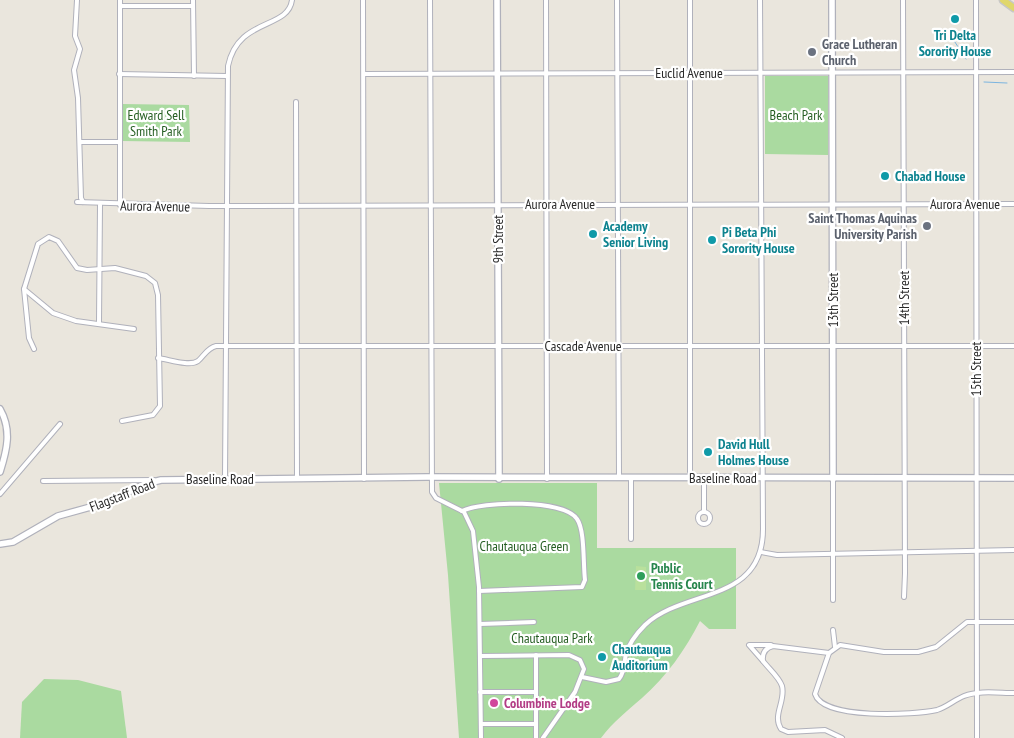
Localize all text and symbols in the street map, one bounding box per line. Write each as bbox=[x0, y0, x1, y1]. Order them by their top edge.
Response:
marker: Tri Delta Sorority House bbox=[949, 13, 961, 25]
place label: Tri Delta Sorority House bbox=[919, 26, 991, 60]
place label: Grace Lutheran Church bbox=[822, 35, 897, 69]
marker: Grace Lutheran Church bbox=[806, 46, 818, 58]
street label: Euclid Avenue bbox=[655, 64, 723, 82]
park label: Edward Sell Smith Park bbox=[127, 106, 185, 140]
park label: Beach Park bbox=[770, 106, 823, 124]
place label: Chabad House bbox=[895, 167, 965, 185]
marker: Chabad House bbox=[879, 170, 891, 182]
street label: Aurora Avenue bbox=[525, 195, 595, 213]
street label: Aurora Avenue bbox=[930, 195, 1000, 213]
street label: Aurora Avenue bbox=[120, 196, 190, 216]
place label: Saint Thomas Aquinas University Parish bbox=[808, 209, 917, 243]
street label: 9th Street bbox=[489, 215, 507, 263]
place label: Academy Senior Living bbox=[602, 217, 668, 251]
marker: Saint Thomas Aquinas University Parish bbox=[921, 220, 933, 232]
place label: Pi Beta Phi Sorority House bbox=[722, 223, 795, 257]
marker: Academy Senior Living bbox=[587, 228, 599, 240]
marker: Pi Beta Phi Sorority House bbox=[706, 234, 718, 246]
street label: 14th Street bbox=[895, 271, 913, 325]
street label: 13th Street bbox=[824, 273, 842, 327]
street label: Cascade Avenue bbox=[545, 337, 622, 355]
street label: 15th Street bbox=[967, 342, 985, 396]
place label: David Hull Holmes House bbox=[718, 435, 789, 469]
marker: David Hull Holmes House bbox=[702, 446, 714, 458]
street label: Baseline Road bbox=[689, 469, 757, 487]
street label: Baseline Road bbox=[186, 470, 254, 488]
street label: Flagstaff Road bbox=[87, 474, 157, 516]
park label: Chautauqua Green bbox=[480, 537, 568, 555]
place label: Public Tennis Court bbox=[651, 559, 712, 593]
marker: Public Tennis Court bbox=[635, 570, 647, 582]
park label: Chautauqua Park bbox=[511, 629, 593, 647]
place label: Chautauqua Auditorium bbox=[611, 640, 671, 674]
marker: Chautauqua Auditorium bbox=[596, 651, 608, 663]
place label: Columbine Lodge bbox=[504, 694, 590, 712]
marker: Columbine Lodge bbox=[488, 697, 500, 709]

